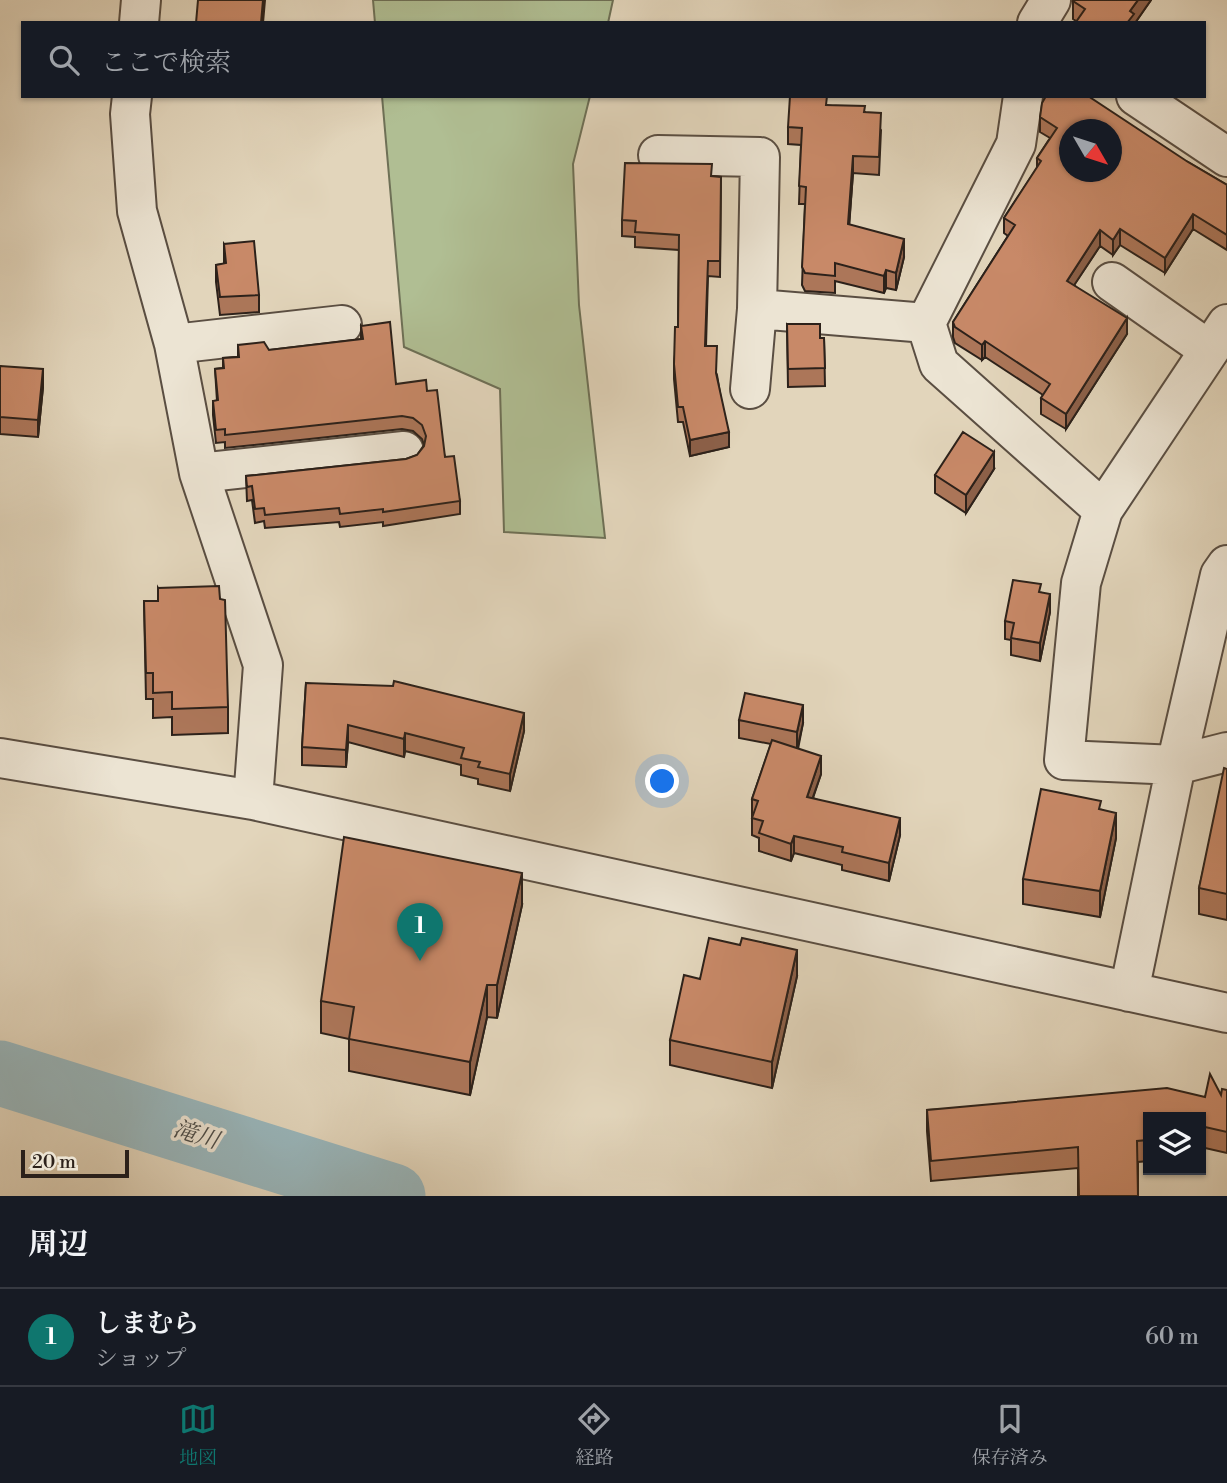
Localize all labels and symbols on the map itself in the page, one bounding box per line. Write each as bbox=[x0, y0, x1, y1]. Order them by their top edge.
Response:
north arrow bbox=[1059, 119, 1122, 182]
your location bbox=[645, 764, 679, 798]
pin: 1 bbox=[397, 903, 443, 961]
water label: 滝川 bbox=[170, 1115, 225, 1156]
scale bar bbox=[21, 1147, 130, 1179]

